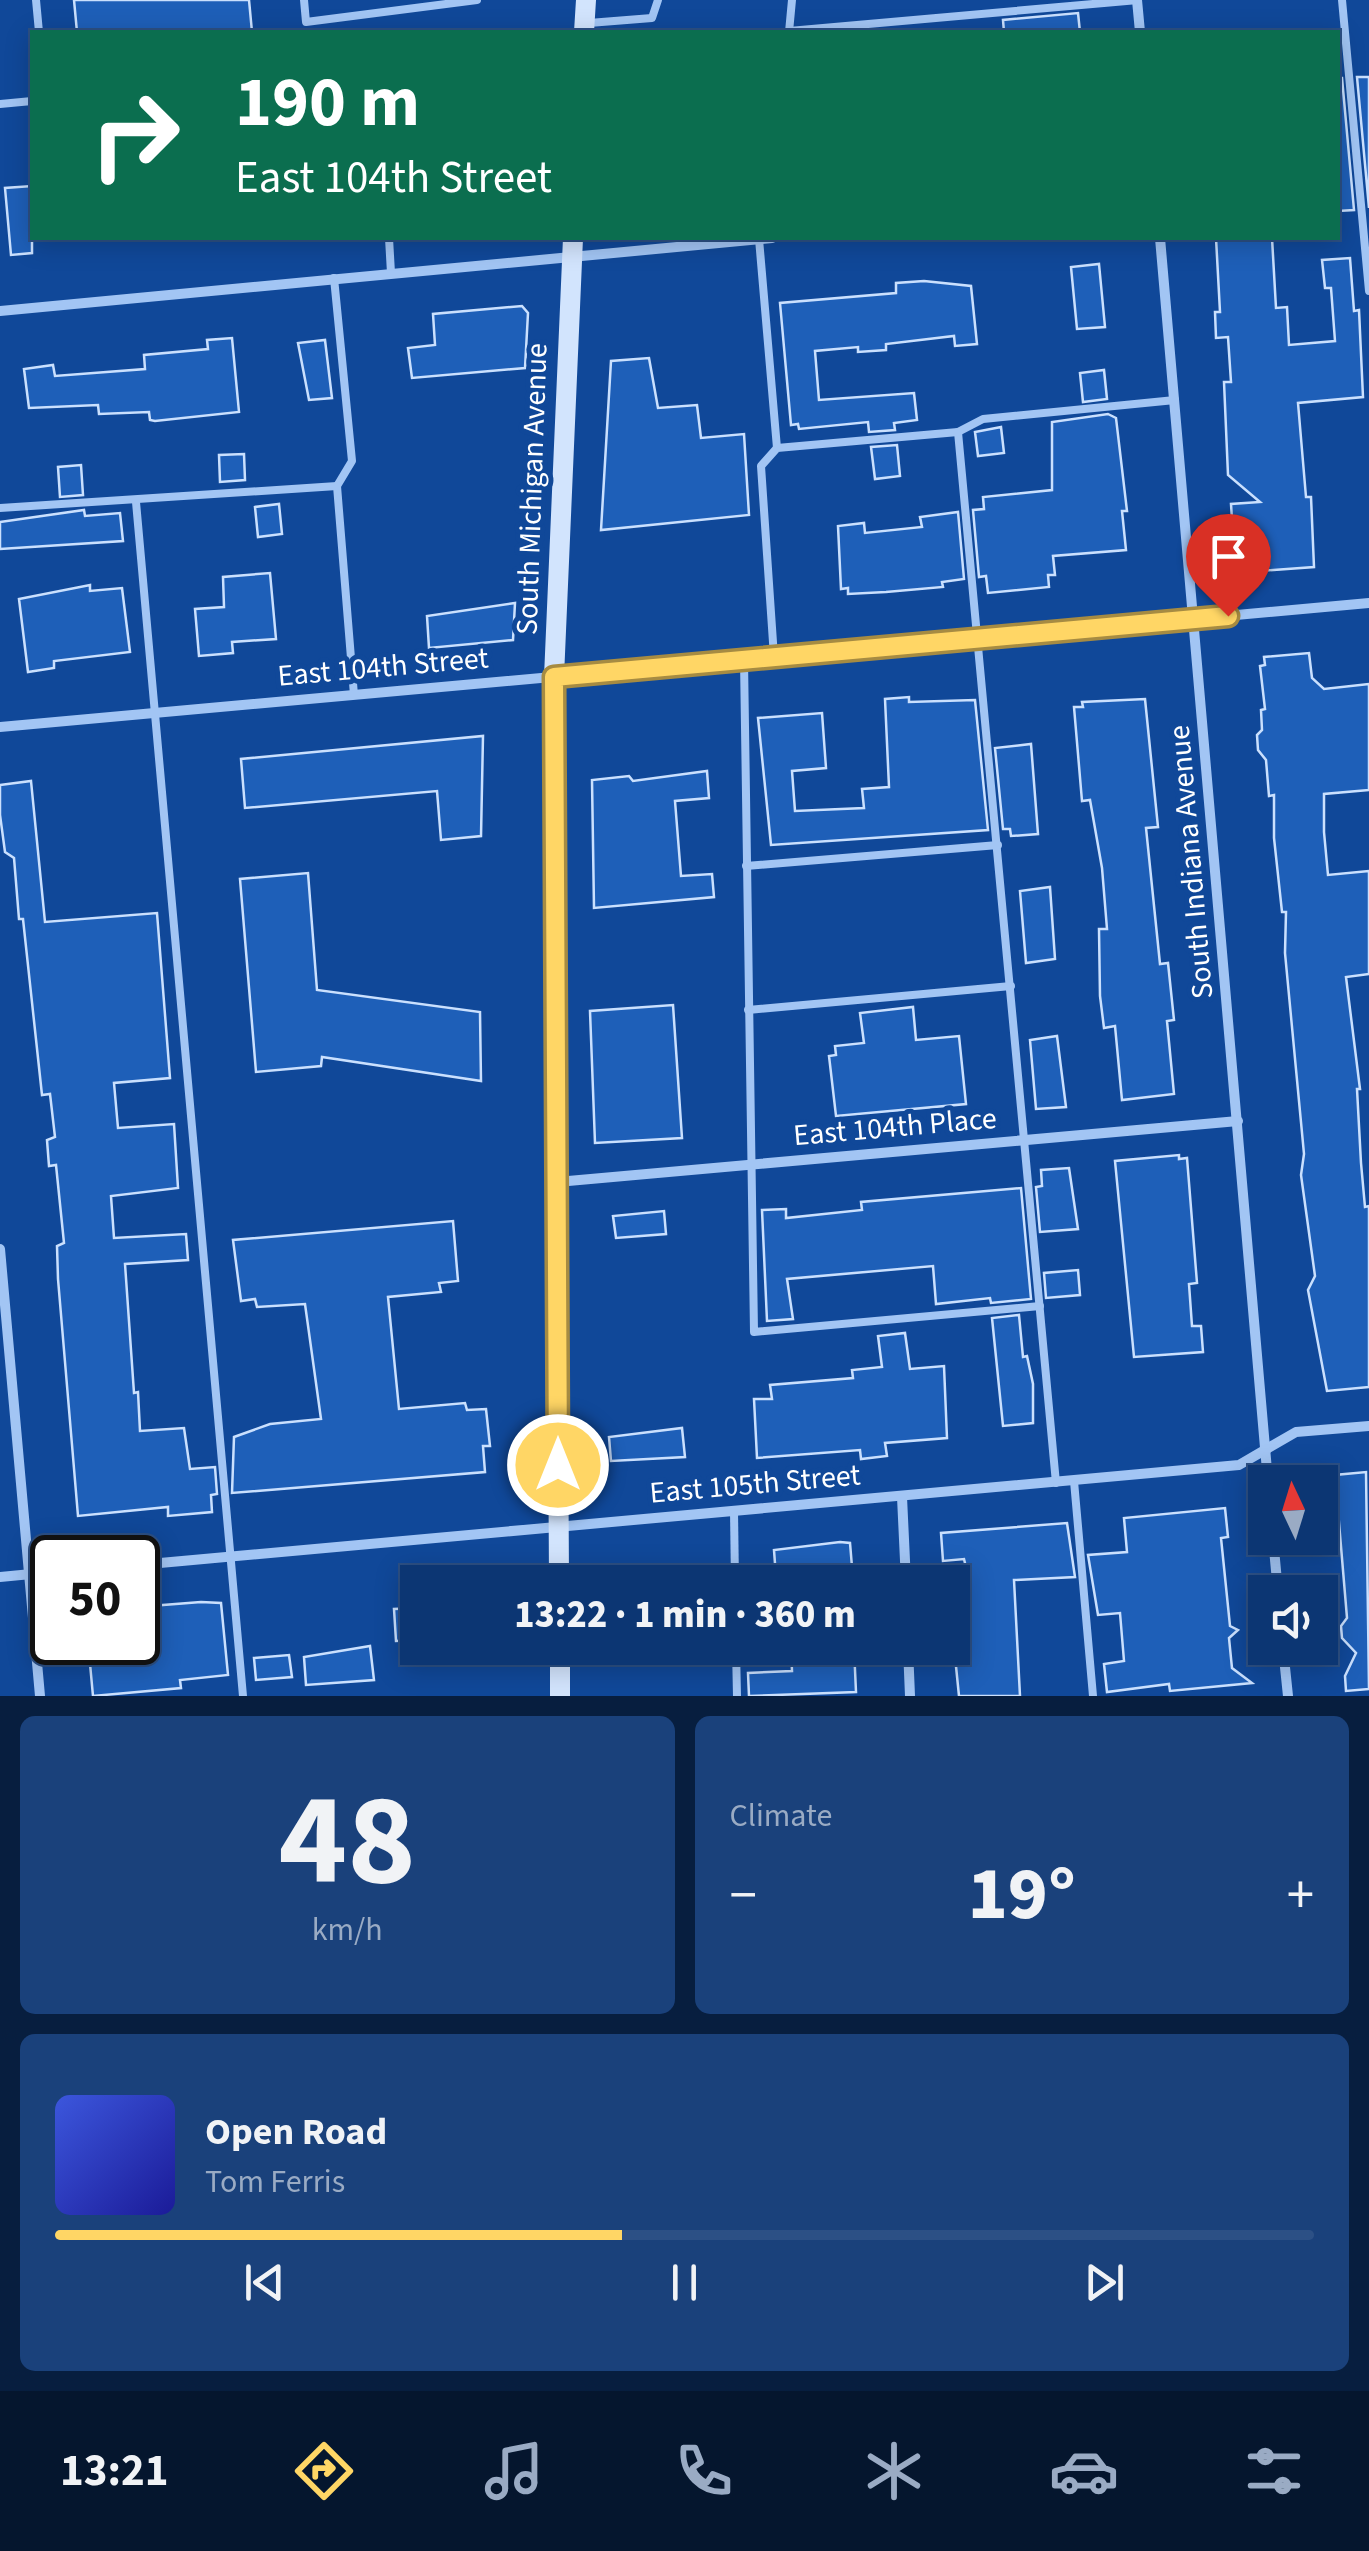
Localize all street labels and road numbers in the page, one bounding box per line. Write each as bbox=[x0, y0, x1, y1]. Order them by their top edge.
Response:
street label: South Michigan Avenue bbox=[505, 342, 559, 636]
street label: East 104th Street bbox=[276, 636, 490, 698]
street label: South Indiana Avenue bbox=[1158, 723, 1224, 1001]
street label: East 104th Place bbox=[792, 1097, 998, 1157]
street label: East 105th Street bbox=[648, 1453, 862, 1515]

